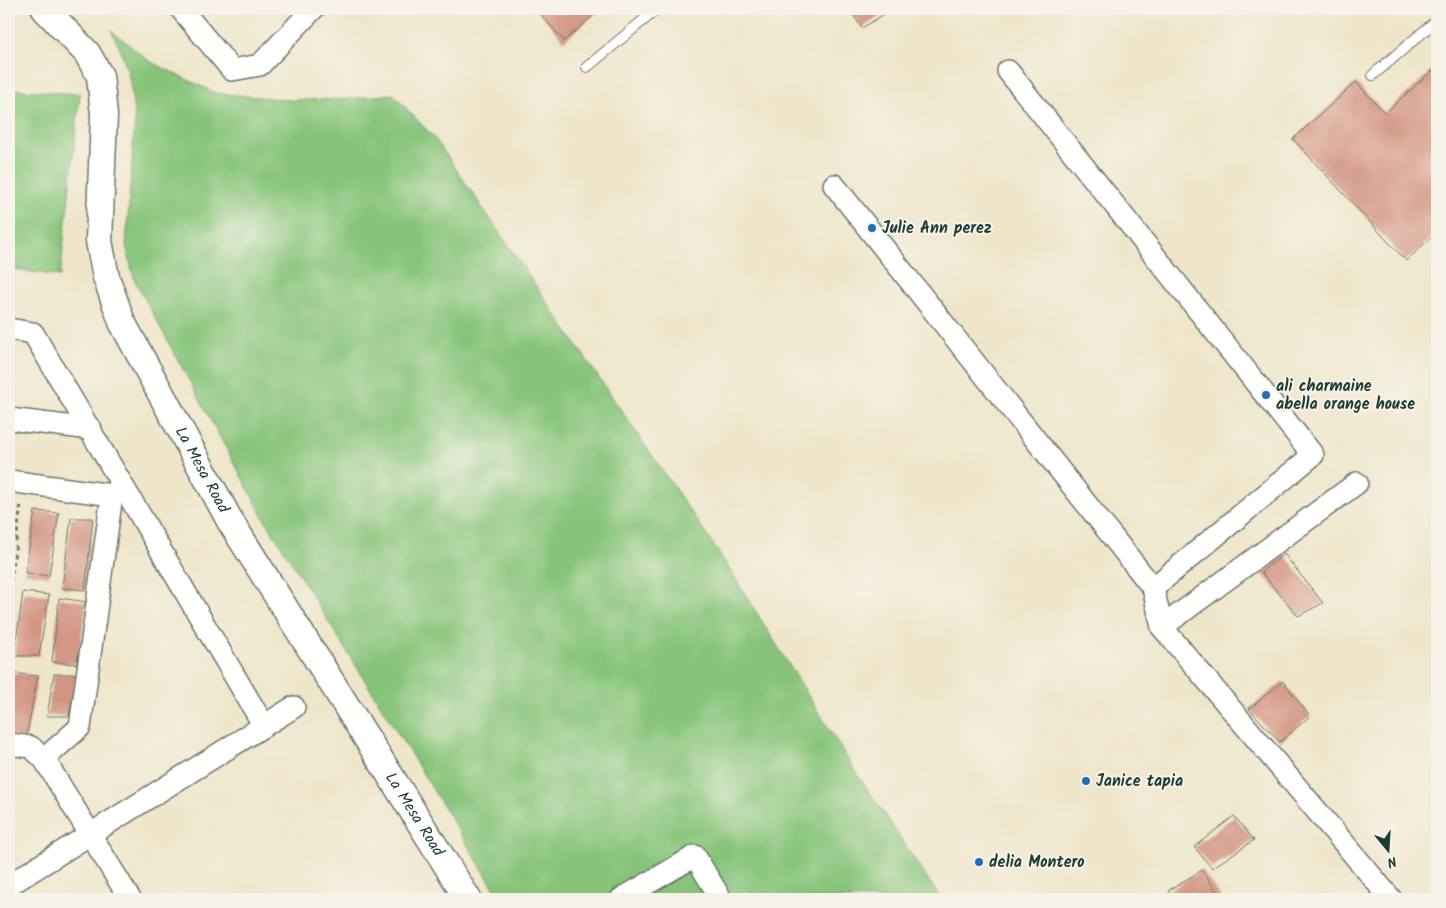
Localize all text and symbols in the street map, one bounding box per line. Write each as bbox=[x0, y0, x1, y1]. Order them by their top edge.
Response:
place label: Julie Ann perez bbox=[882, 216, 992, 241]
marker: Julie Ann perez bbox=[866, 222, 878, 234]
place label: ali charmaine abella orange house bbox=[1276, 374, 1415, 417]
marker: ali charmaine abella orange house bbox=[1260, 389, 1272, 401]
street label: La Mesa Road bbox=[168, 422, 236, 518]
street label: La Mesa Road bbox=[379, 767, 451, 862]
place label: Janice tapia bbox=[1096, 769, 1183, 794]
marker: Janice tapia bbox=[1080, 775, 1092, 787]
north arrow bbox=[1364, 826, 1414, 876]
place label: delia Montero bbox=[989, 850, 1085, 875]
text: N bbox=[1384, 850, 1399, 873]
marker: delia Montero bbox=[973, 856, 985, 868]

